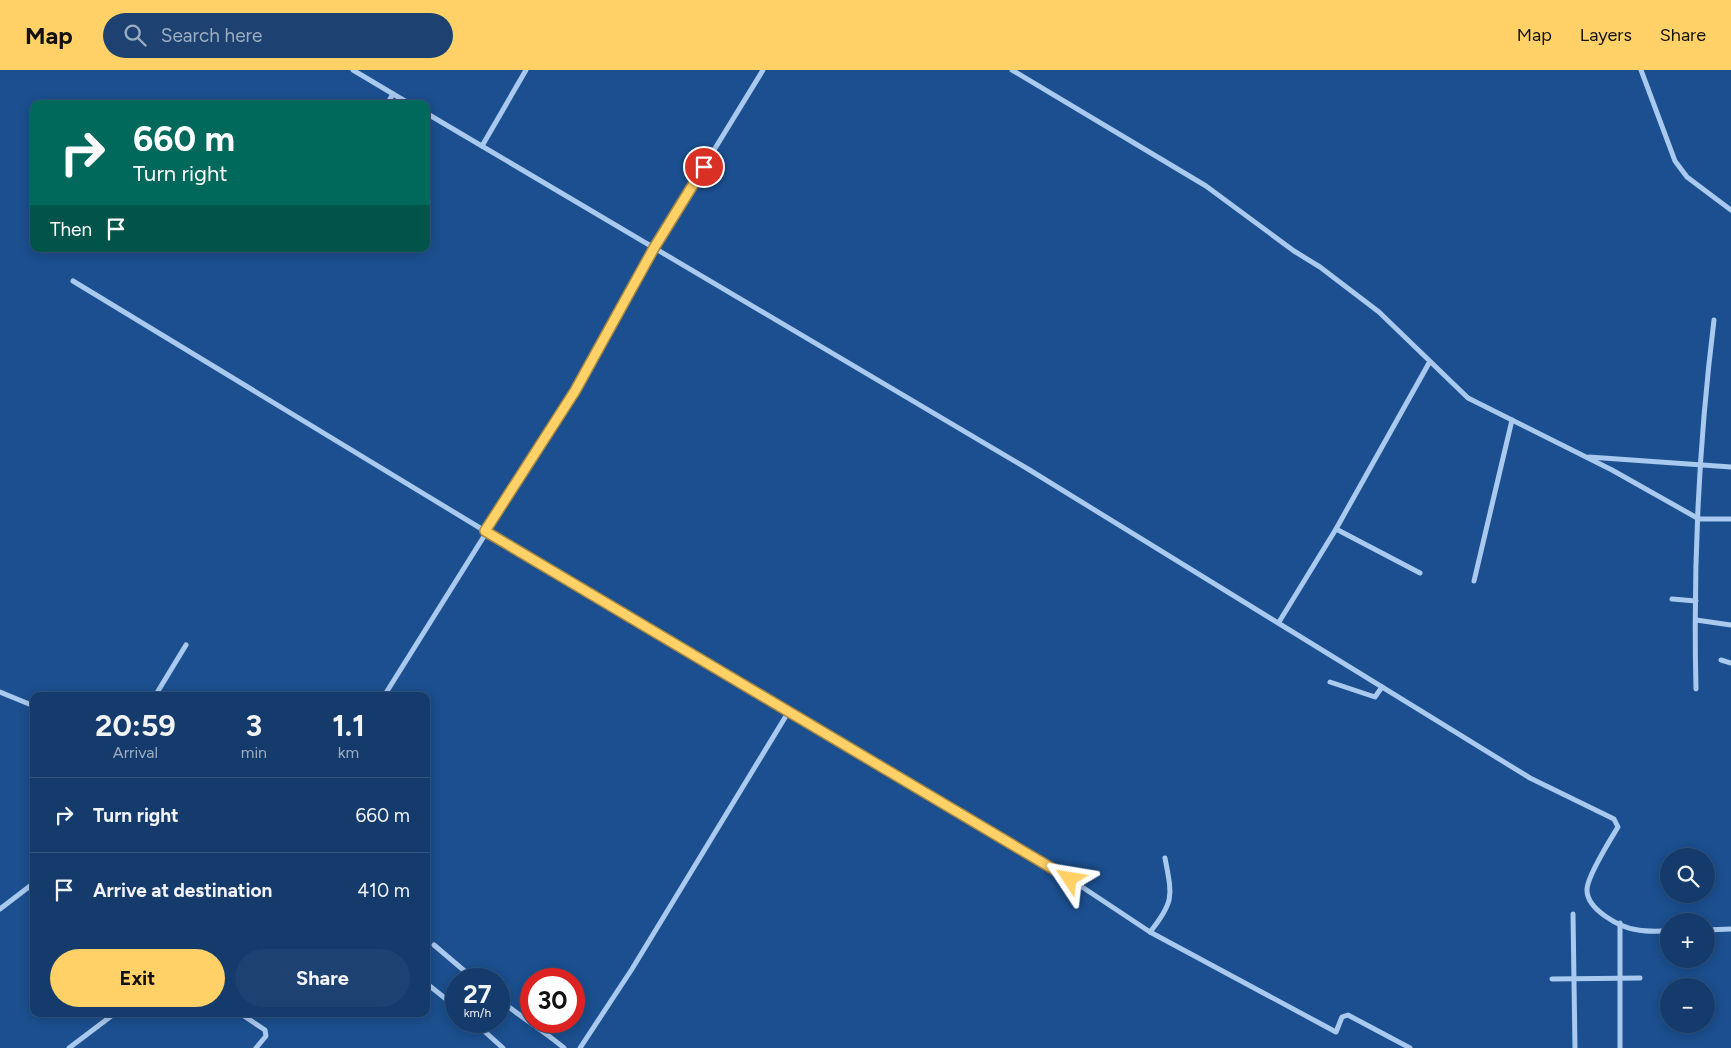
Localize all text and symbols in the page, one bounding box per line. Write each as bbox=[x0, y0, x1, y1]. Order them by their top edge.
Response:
search box bbox=[103, 13, 453, 58]
text: Map bbox=[25, 21, 73, 50]
icon: search bbox=[121, 21, 149, 49]
text: Search here bbox=[161, 24, 262, 47]
text: Map bbox=[1517, 24, 1552, 46]
text: Layers bbox=[1580, 24, 1632, 46]
text: Share bbox=[1660, 24, 1706, 46]
text: 660 m bbox=[133, 118, 235, 160]
icon: right bbox=[50, 120, 115, 185]
pin bbox=[683, 146, 725, 188]
icon: arrive bbox=[690, 153, 718, 181]
text: Turn right bbox=[133, 160, 228, 187]
icon: arrive bbox=[102, 215, 130, 243]
text: Then bbox=[50, 218, 92, 241]
text: 20:59 bbox=[95, 707, 176, 744]
text: 3 bbox=[246, 707, 262, 744]
text: 1.1 bbox=[332, 707, 365, 744]
text: Arrival bbox=[113, 743, 158, 762]
text: min bbox=[241, 743, 267, 762]
text: km bbox=[338, 743, 359, 762]
icon: right bbox=[50, 801, 78, 829]
text: Turn right bbox=[93, 804, 179, 827]
text: 660 m bbox=[355, 804, 410, 827]
map controls bbox=[1660, 848, 1715, 1033]
button: search bbox=[1660, 848, 1715, 903]
position arrow bbox=[1043, 852, 1095, 904]
icon: arrive bbox=[50, 876, 78, 904]
text: Arrive at destination bbox=[93, 879, 272, 902]
text: 410 m bbox=[357, 879, 410, 902]
button: + bbox=[1660, 913, 1715, 968]
button: Exit bbox=[50, 949, 225, 1007]
button: Share bbox=[235, 949, 410, 1007]
speed limit sign: 30 bbox=[520, 968, 585, 1033]
button: − bbox=[1660, 978, 1715, 1033]
text: 27 bbox=[463, 979, 492, 1009]
text: km/h bbox=[464, 1006, 491, 1020]

